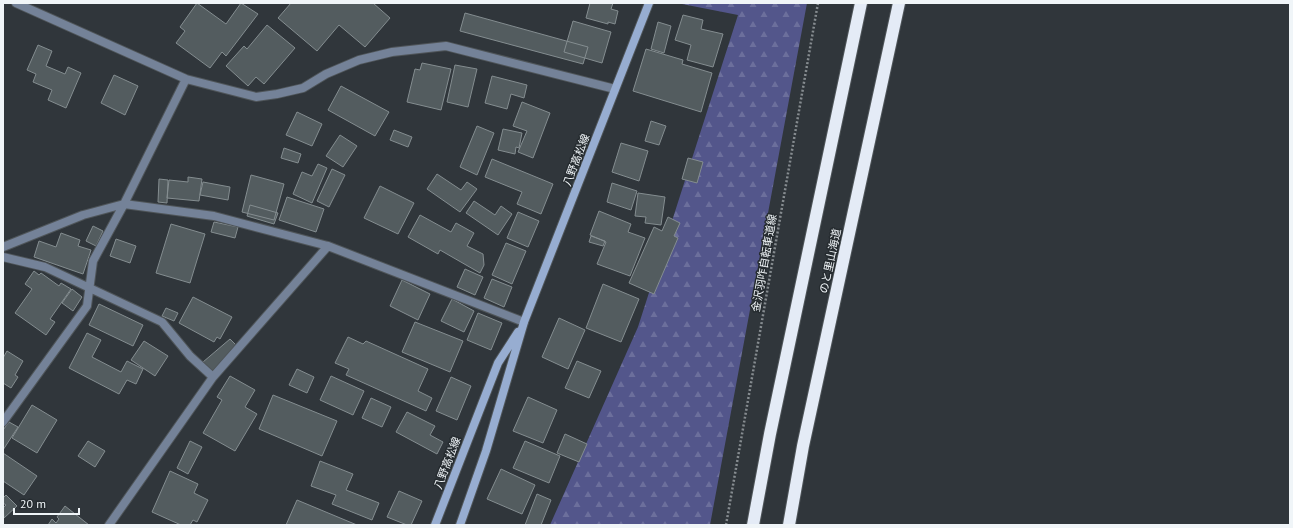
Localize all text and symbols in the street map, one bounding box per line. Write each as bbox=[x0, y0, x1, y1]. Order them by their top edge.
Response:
street label: 八野高松線 bbox=[560, 132, 592, 188]
street label: 金沢羽咋自転車道線 bbox=[749, 213, 779, 313]
street label: のと里山海道 bbox=[816, 227, 844, 295]
street label: 八野高松線 bbox=[431, 435, 463, 491]
scale bar bbox=[14, 490, 79, 516]
text: 20 m bbox=[20, 496, 46, 511]

